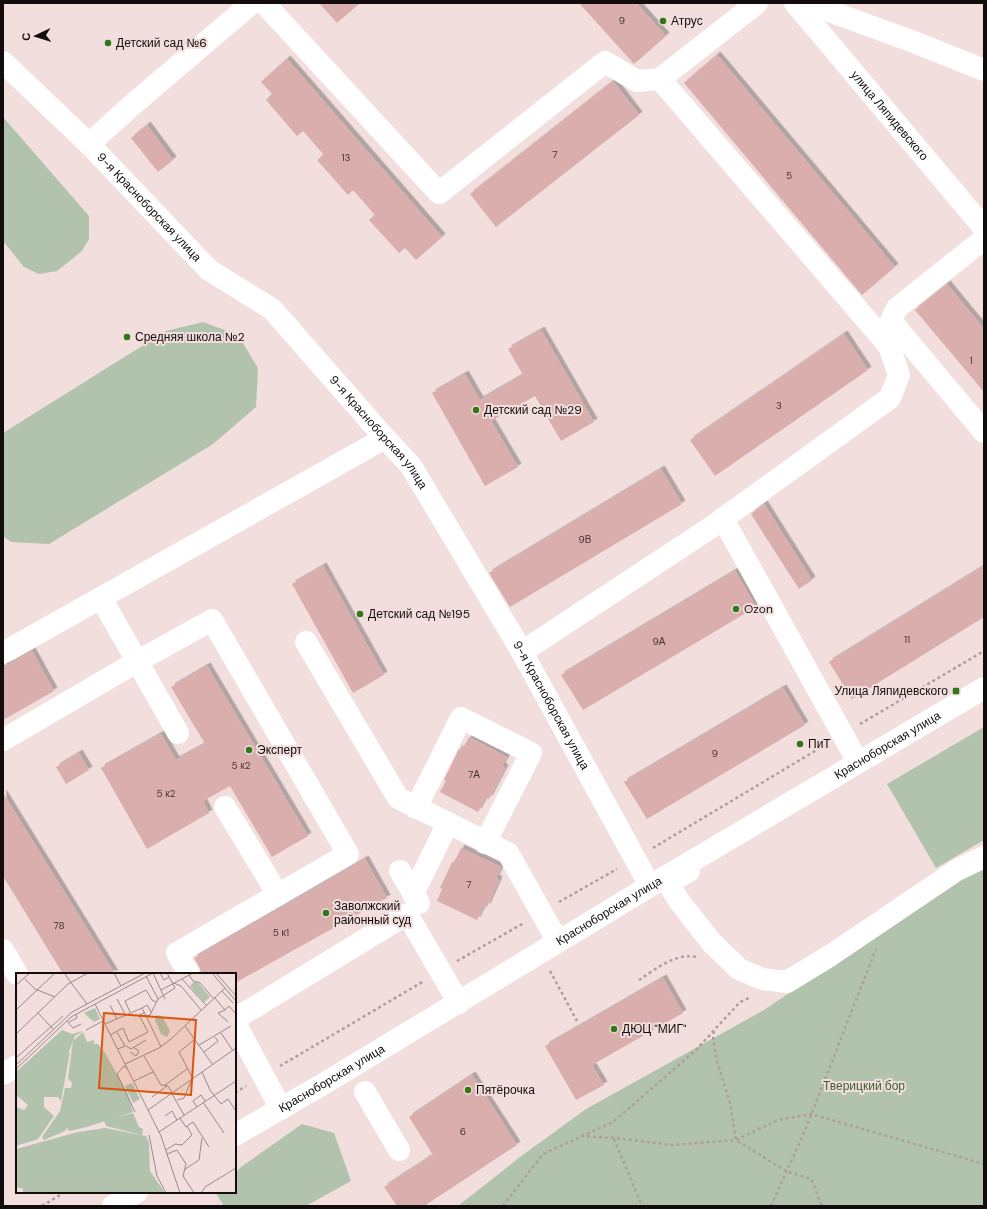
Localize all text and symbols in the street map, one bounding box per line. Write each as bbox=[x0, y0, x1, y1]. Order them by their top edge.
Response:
place label: Атрус bbox=[671, 13, 703, 29]
house number: 9 bbox=[619, 14, 625, 27]
north arrow bbox=[16, 16, 56, 56]
marker: Атрус bbox=[658, 16, 668, 26]
text: С bbox=[19, 32, 33, 41]
place label: Детский сад №6 bbox=[116, 35, 207, 51]
marker: Детский сад №6 bbox=[103, 38, 113, 48]
street label: улица Ляпидевского bbox=[847, 67, 932, 164]
house number: 7 bbox=[552, 148, 558, 161]
street label: 9-я Красноборская улица bbox=[93, 149, 205, 265]
house number: 13 bbox=[341, 151, 351, 164]
house number: 5 bbox=[786, 169, 792, 182]
place label: Средняя школа №2 bbox=[135, 329, 245, 345]
marker: Средняя школа №2 bbox=[122, 332, 132, 342]
house number: 1 bbox=[969, 354, 973, 367]
street label: 9-я Красноборская улица bbox=[326, 372, 431, 492]
house number: 3 bbox=[776, 399, 782, 412]
place label: Детский сад №29 bbox=[484, 402, 582, 418]
marker: Детский сад №29 bbox=[471, 405, 481, 415]
house number: 9В bbox=[579, 533, 592, 546]
place label: Ozon bbox=[744, 601, 773, 617]
marker: Ozon bbox=[731, 604, 741, 614]
place label: Детский сад №195 bbox=[368, 606, 470, 622]
marker: Детский сад №195 bbox=[355, 609, 365, 619]
house number: 11 bbox=[904, 633, 910, 646]
house number: 9А bbox=[653, 635, 666, 648]
street label: 9-я Красноборская улица bbox=[509, 638, 593, 773]
place label: Улица Ляпидевского bbox=[834, 683, 948, 699]
marker: Улица Ляпидевского bbox=[951, 686, 961, 696]
street label: Красноборская улица bbox=[831, 707, 944, 783]
place label: ПиТ bbox=[808, 736, 831, 752]
marker: ПиТ bbox=[795, 739, 805, 749]
place label: Эксперт bbox=[257, 742, 303, 758]
marker: Эксперт bbox=[244, 745, 254, 755]
house number: 9 bbox=[712, 747, 718, 760]
house number: 5 к2 bbox=[232, 759, 251, 772]
house number: 7А bbox=[468, 768, 480, 781]
house number: 5 к2 bbox=[157, 787, 176, 800]
street label: Красноборская улица bbox=[553, 873, 665, 949]
house number: 7 bbox=[466, 878, 472, 891]
place label: Заволжский районный суд bbox=[334, 898, 411, 928]
marker: Заволжский районный суд bbox=[321, 908, 331, 918]
house number: 78 bbox=[53, 919, 65, 932]
house number: 5 к1 bbox=[273, 926, 289, 939]
inset map bbox=[16, 973, 236, 1193]
place label: ДЮЦ "МИГ" bbox=[622, 1021, 687, 1037]
marker: ДЮЦ "МИГ" bbox=[609, 1024, 619, 1034]
street label: Красноборская улица bbox=[276, 1040, 388, 1116]
park label: Тверицкий бор bbox=[823, 1078, 905, 1094]
place label: Пятёрочка bbox=[476, 1082, 535, 1098]
marker: Пятёрочка bbox=[463, 1085, 473, 1095]
house number: 6 bbox=[460, 1125, 466, 1138]

